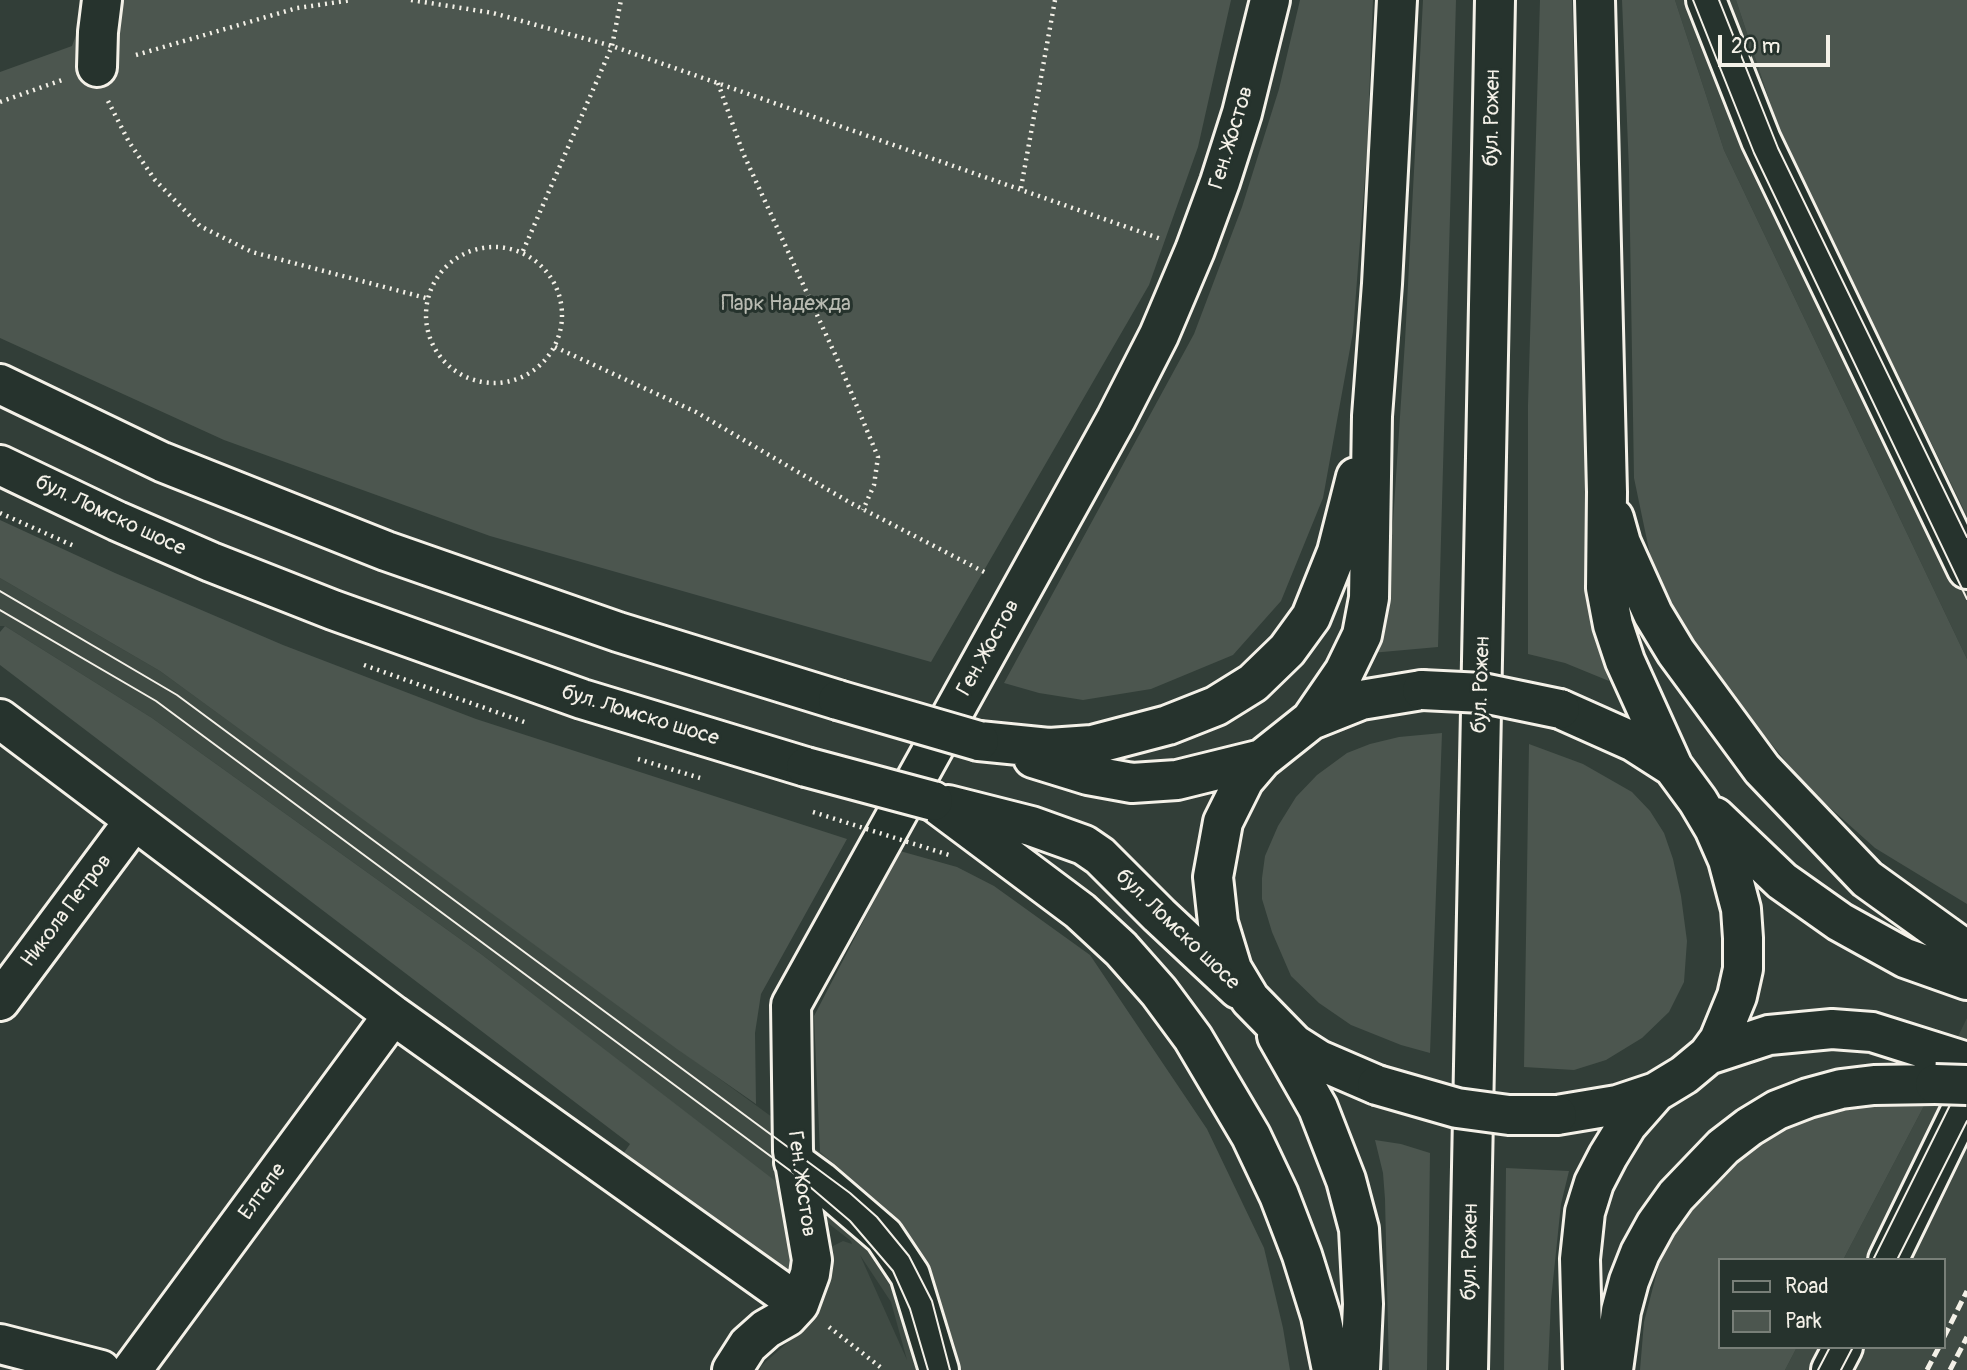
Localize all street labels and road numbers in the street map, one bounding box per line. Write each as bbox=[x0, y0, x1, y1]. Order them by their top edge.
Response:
street label: бул. Рожен bbox=[1480, 69, 1506, 167]
street label: Ген. Жостов bbox=[1204, 83, 1260, 193]
street label: бул. Ломско шосе bbox=[31, 470, 189, 562]
street label: Ген. Жостов bbox=[952, 595, 1026, 701]
street label: бул. Рожен bbox=[1468, 636, 1496, 734]
street label: бул. Ломско шосе bbox=[558, 680, 722, 752]
street label: Никола Петров bbox=[16, 849, 118, 973]
street label: бул. Ломско шосе bbox=[1109, 864, 1245, 996]
street label: Ген. Жостов bbox=[781, 1130, 821, 1238]
street label: Елтепе bbox=[234, 1159, 292, 1225]
street label: бул. Рожен bbox=[1458, 1203, 1484, 1301]

